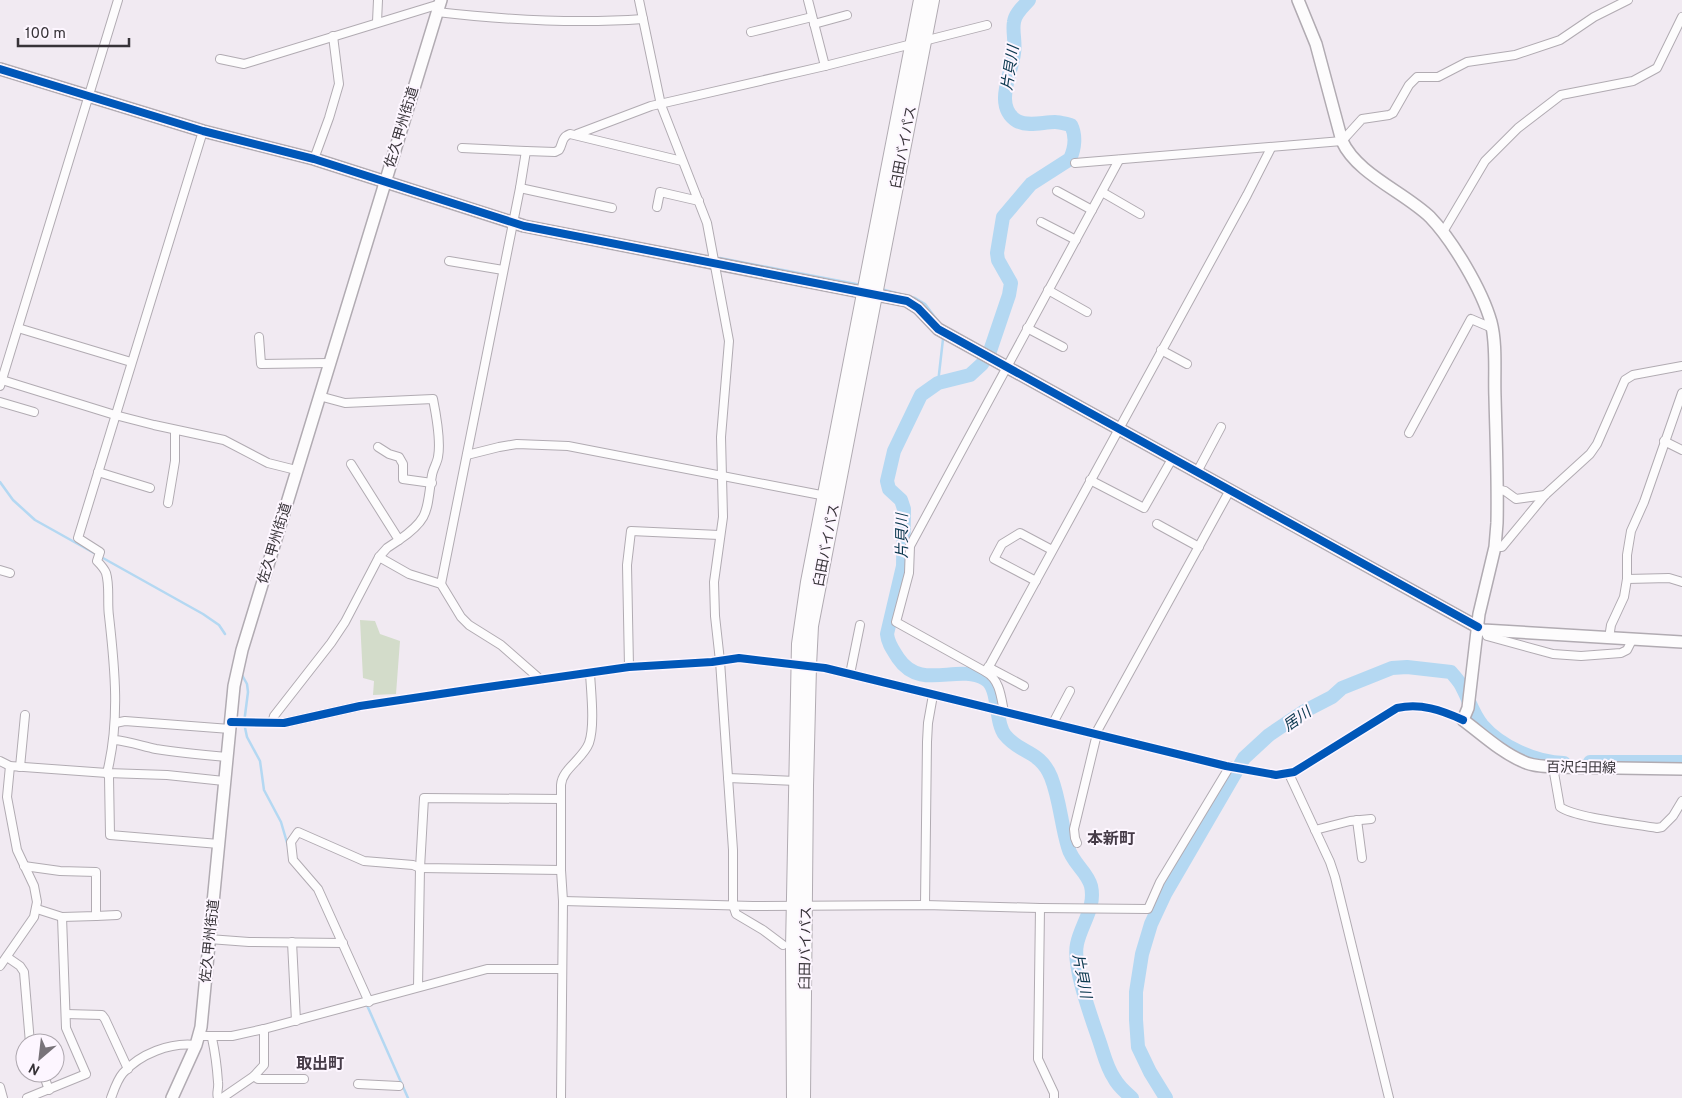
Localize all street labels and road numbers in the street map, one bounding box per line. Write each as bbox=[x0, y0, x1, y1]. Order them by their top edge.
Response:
street label: 佐久甲州街道 bbox=[381, 84, 423, 170]
street label: 臼田バイパス bbox=[888, 105, 921, 190]
street label: 佐久甲州街道 bbox=[254, 500, 296, 586]
street label: 臼田バイパス bbox=[811, 503, 844, 588]
street label: 百沢臼田線 bbox=[1546, 759, 1616, 778]
street label: 佐久甲州街道 bbox=[197, 898, 223, 984]
street label: 臼田バイパス bbox=[797, 906, 816, 990]

